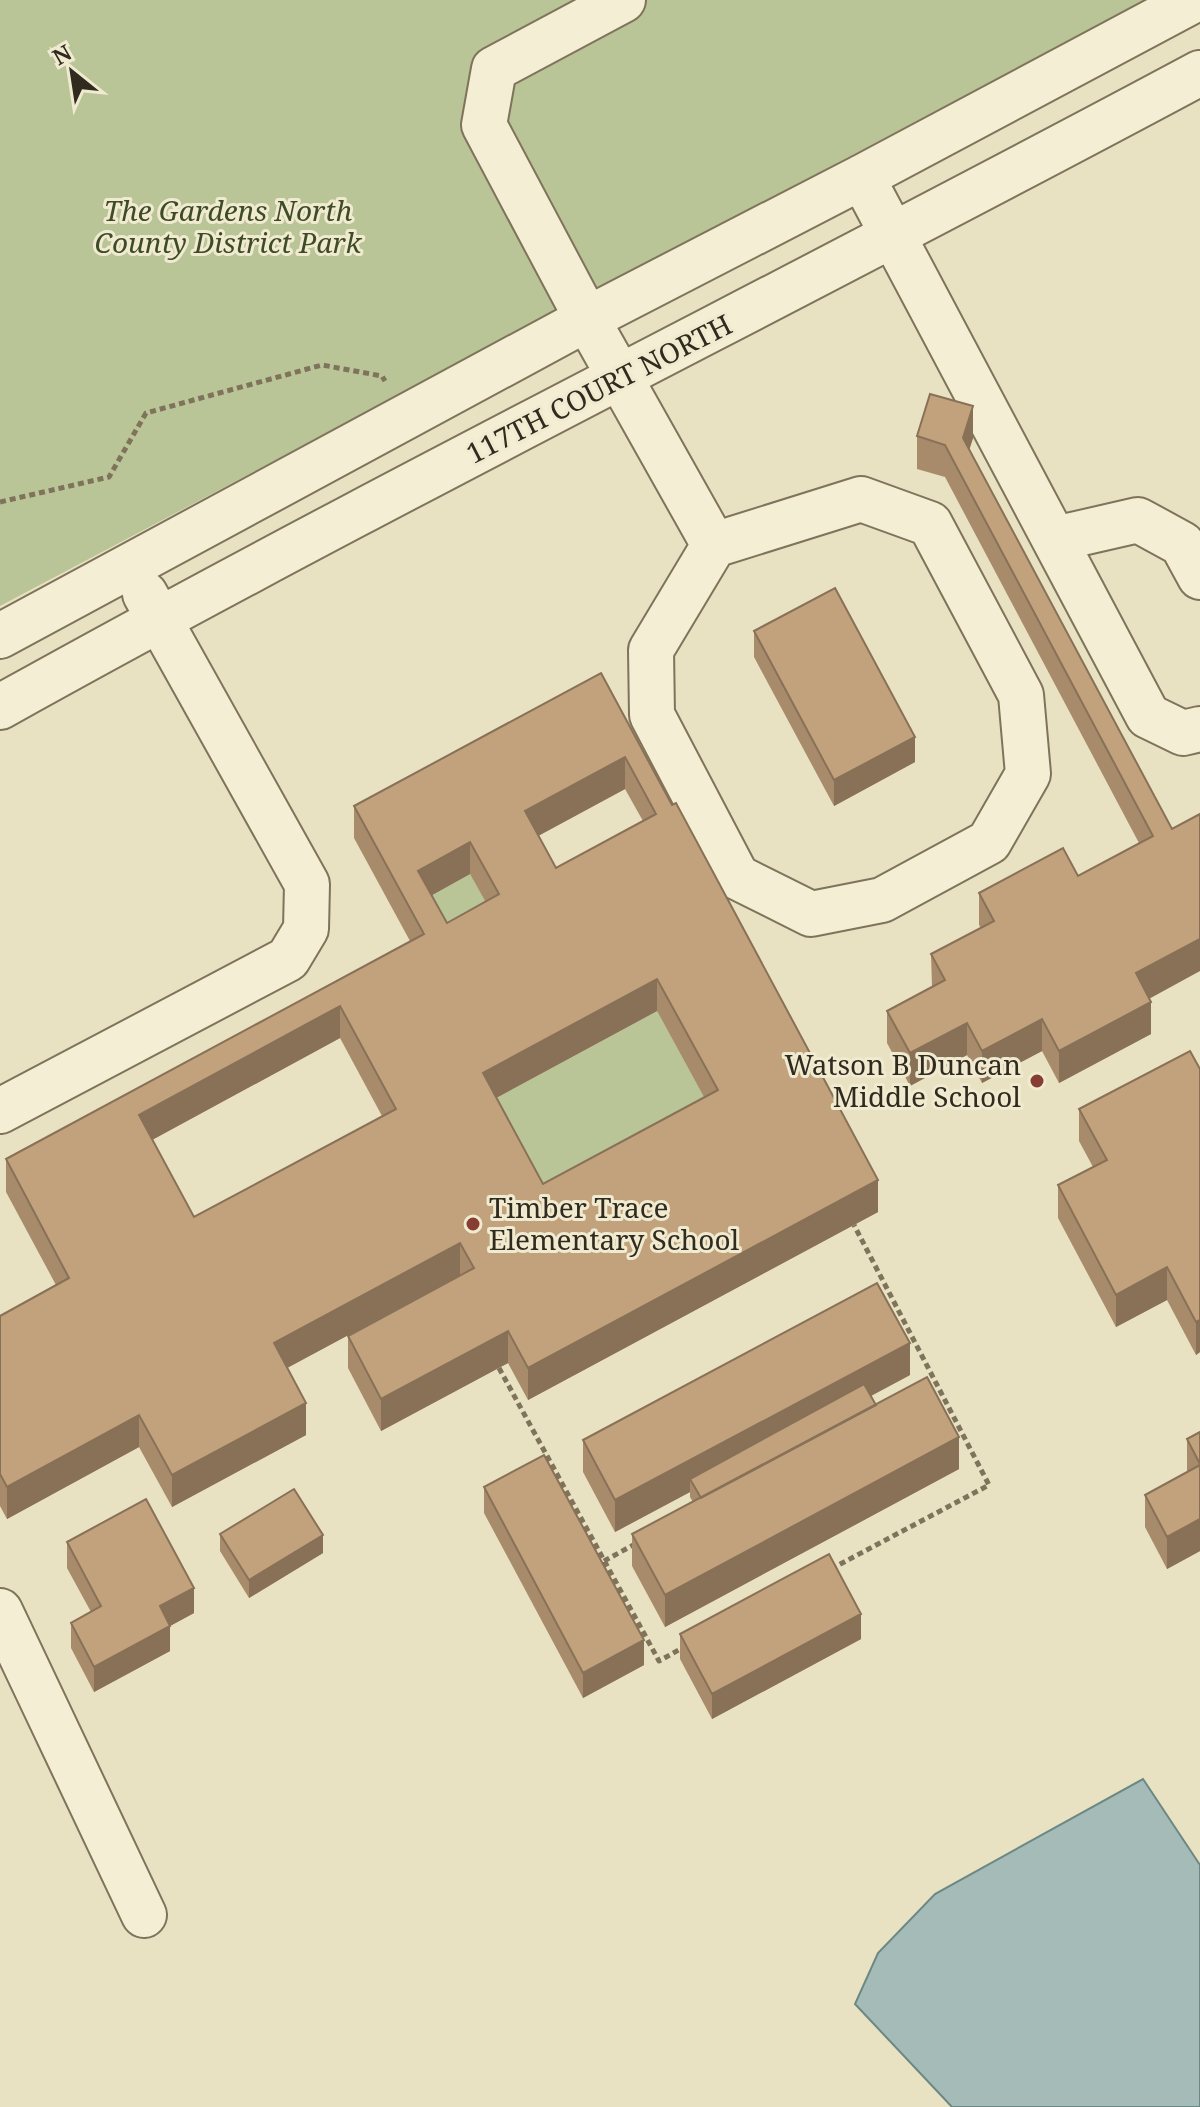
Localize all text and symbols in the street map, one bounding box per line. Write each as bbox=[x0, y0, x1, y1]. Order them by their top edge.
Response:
north arrow bbox=[32, 32, 112, 112]
text: N bbox=[46, 36, 77, 71]
park label: The Gardens North County District Park bbox=[94, 191, 363, 261]
street label: 117TH COURT NORTH bbox=[459, 305, 738, 472]
place label: Watson B Duncan Middle School bbox=[785, 1045, 1021, 1115]
marker: Watson B Duncan Middle School bbox=[1028, 1072, 1046, 1090]
place label: Timber Trace Elementary School bbox=[489, 1188, 740, 1258]
marker: Timber Trace Elementary School bbox=[464, 1215, 482, 1233]

